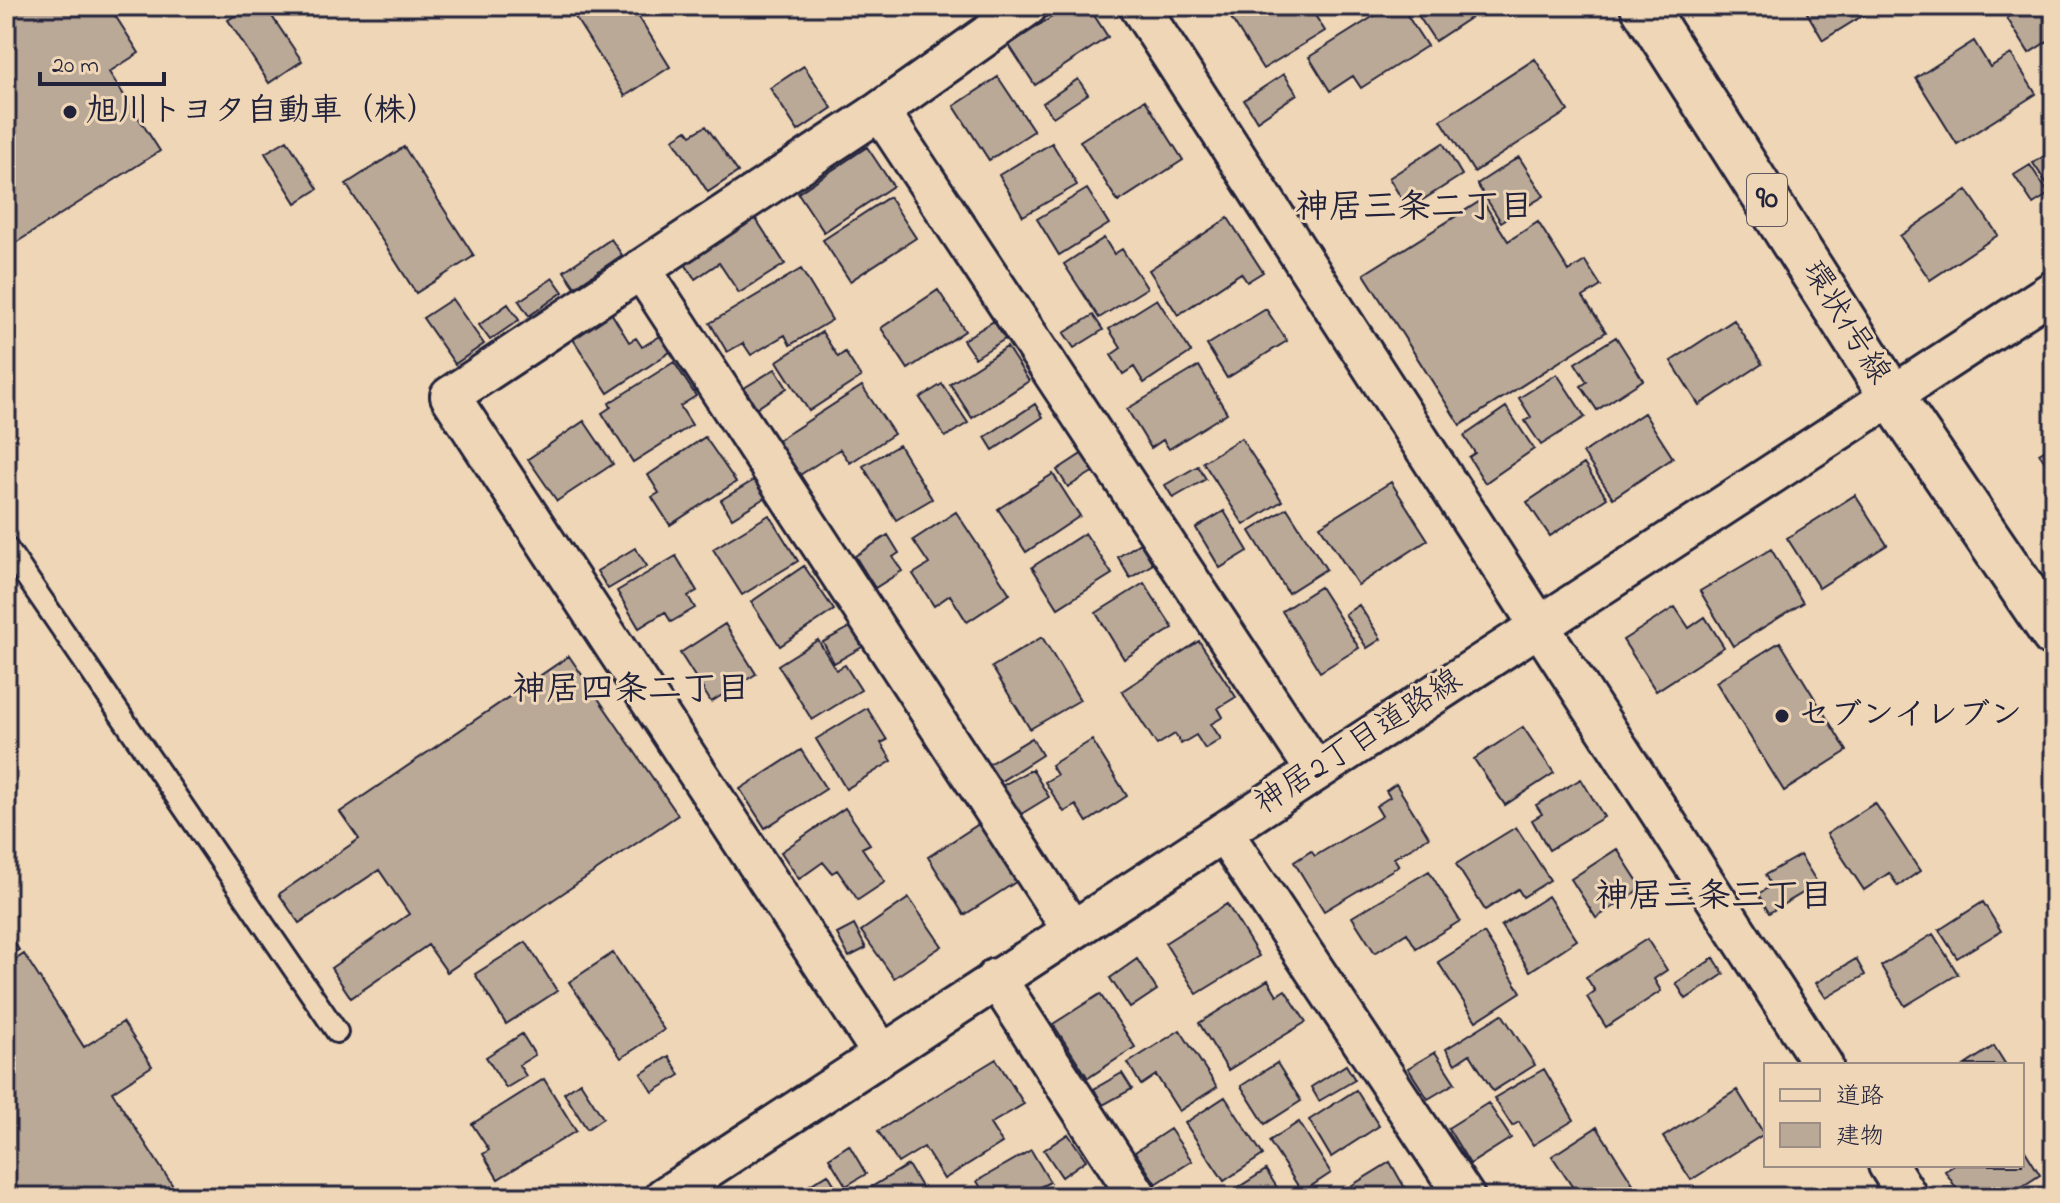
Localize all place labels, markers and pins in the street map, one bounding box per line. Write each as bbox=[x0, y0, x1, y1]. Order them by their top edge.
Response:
place label: 旭川トヨタ自動車（株） bbox=[86, 89, 438, 136]
marker: 旭川トヨタ自動車（株） bbox=[61, 103, 79, 121]
place label: セブンイレブン bbox=[1798, 693, 2022, 740]
marker: セブンイレブン bbox=[1773, 707, 1791, 725]

